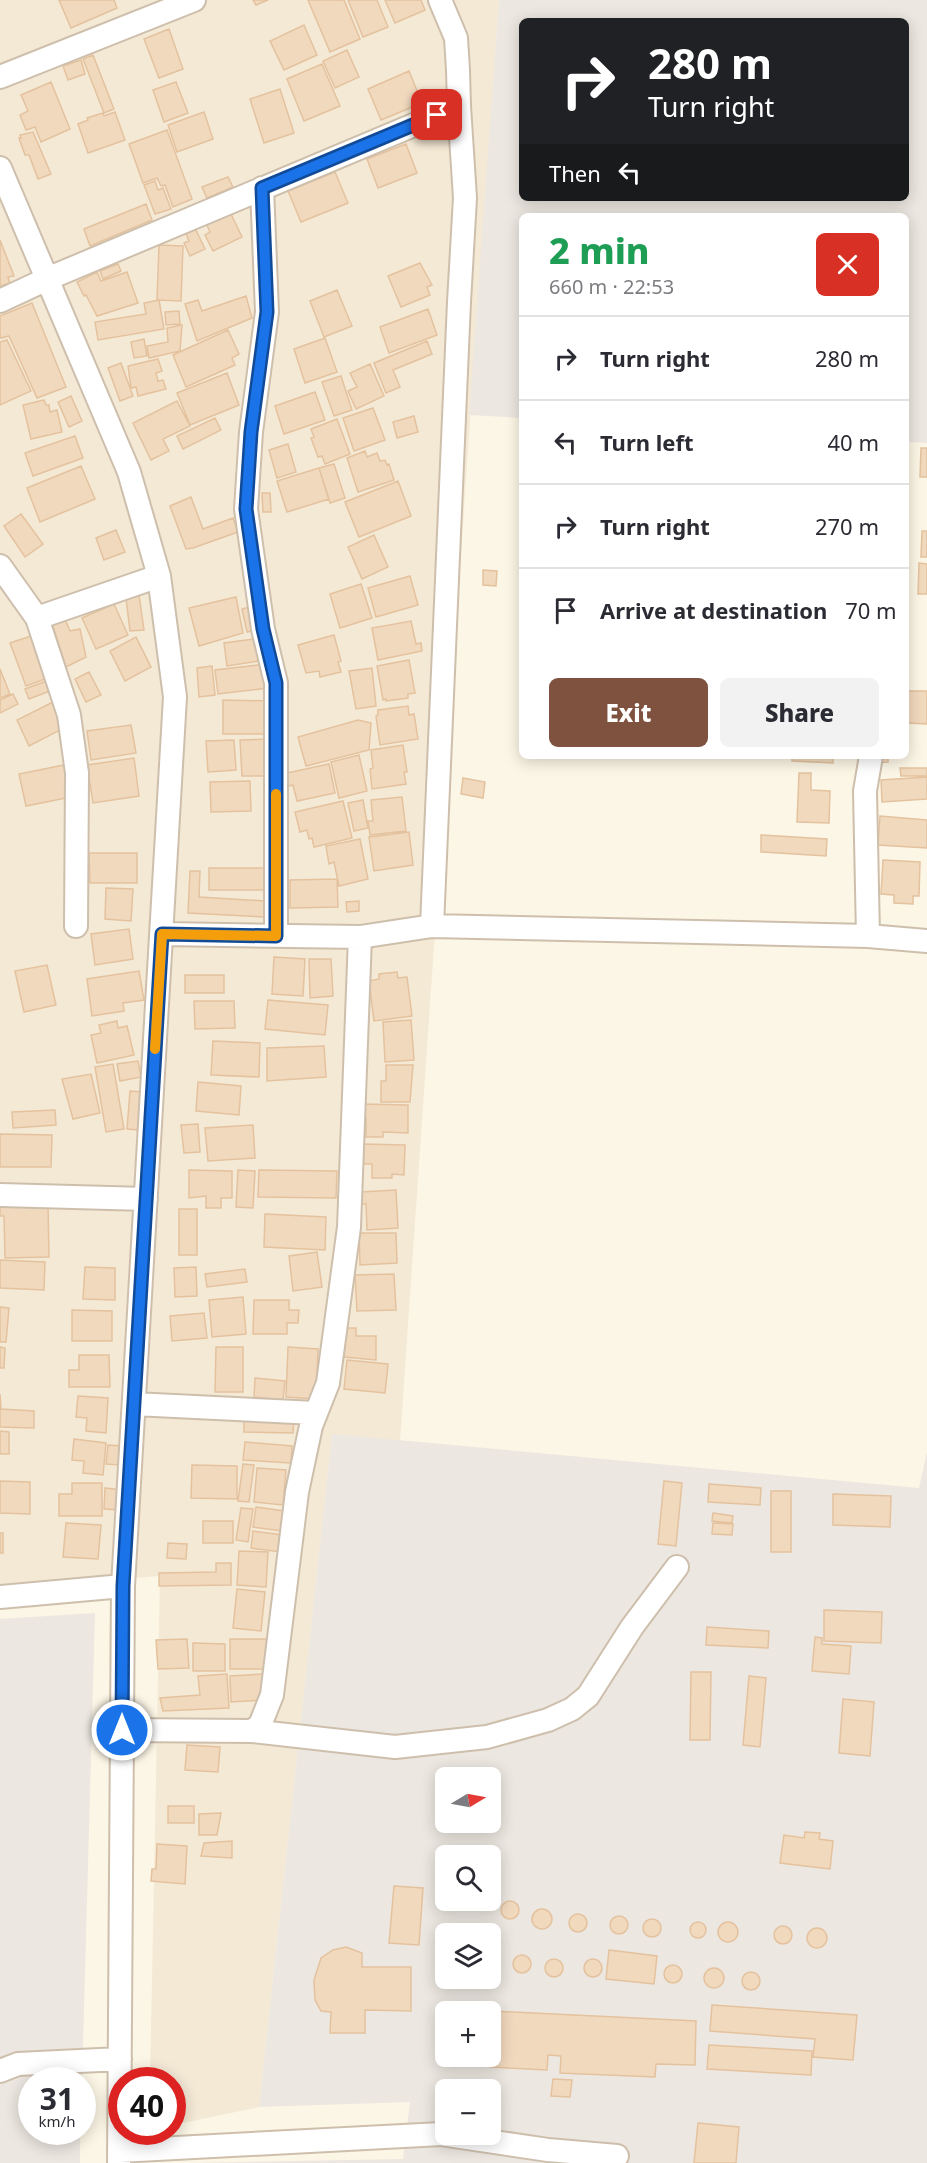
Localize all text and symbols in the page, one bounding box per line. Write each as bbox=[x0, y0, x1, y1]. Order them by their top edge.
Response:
text: 280 m bbox=[648, 34, 772, 91]
icon: right bbox=[549, 42, 627, 120]
text: Turn right bbox=[648, 88, 774, 125]
pin bbox=[411, 89, 462, 140]
icon: arrive bbox=[420, 98, 453, 131]
icon: left bbox=[613, 156, 646, 189]
text: Then bbox=[549, 158, 601, 188]
text: 2 min bbox=[549, 226, 650, 275]
button: close bbox=[816, 233, 879, 296]
text: 660 m · 22:53 bbox=[549, 273, 674, 300]
icon: right bbox=[549, 342, 582, 375]
text: Turn right bbox=[600, 343, 710, 373]
text: 280 m bbox=[815, 343, 879, 373]
icon: left bbox=[549, 426, 582, 459]
text: Turn left bbox=[600, 427, 694, 457]
text: 40 m bbox=[828, 427, 879, 457]
icon: right bbox=[549, 510, 582, 543]
text: Turn right bbox=[600, 511, 710, 541]
text: 270 m bbox=[815, 511, 879, 541]
icon: arrive bbox=[549, 594, 582, 627]
text: Arrive at destination bbox=[600, 595, 827, 625]
text: 70 m bbox=[845, 595, 897, 625]
button: Exit bbox=[549, 678, 708, 747]
button: Share bbox=[720, 678, 879, 747]
position arrow bbox=[90, 1698, 154, 1762]
north arrow bbox=[435, 1767, 501, 1833]
map controls bbox=[435, 1767, 501, 2145]
button: search bbox=[435, 1845, 501, 1911]
button: layers bbox=[435, 1923, 501, 1989]
button: + bbox=[435, 2001, 501, 2067]
speed limit sign: 40 bbox=[108, 2067, 186, 2145]
text: 31 bbox=[40, 2078, 74, 2119]
button: − bbox=[435, 2079, 501, 2145]
text: km/h bbox=[39, 2111, 75, 2131]

